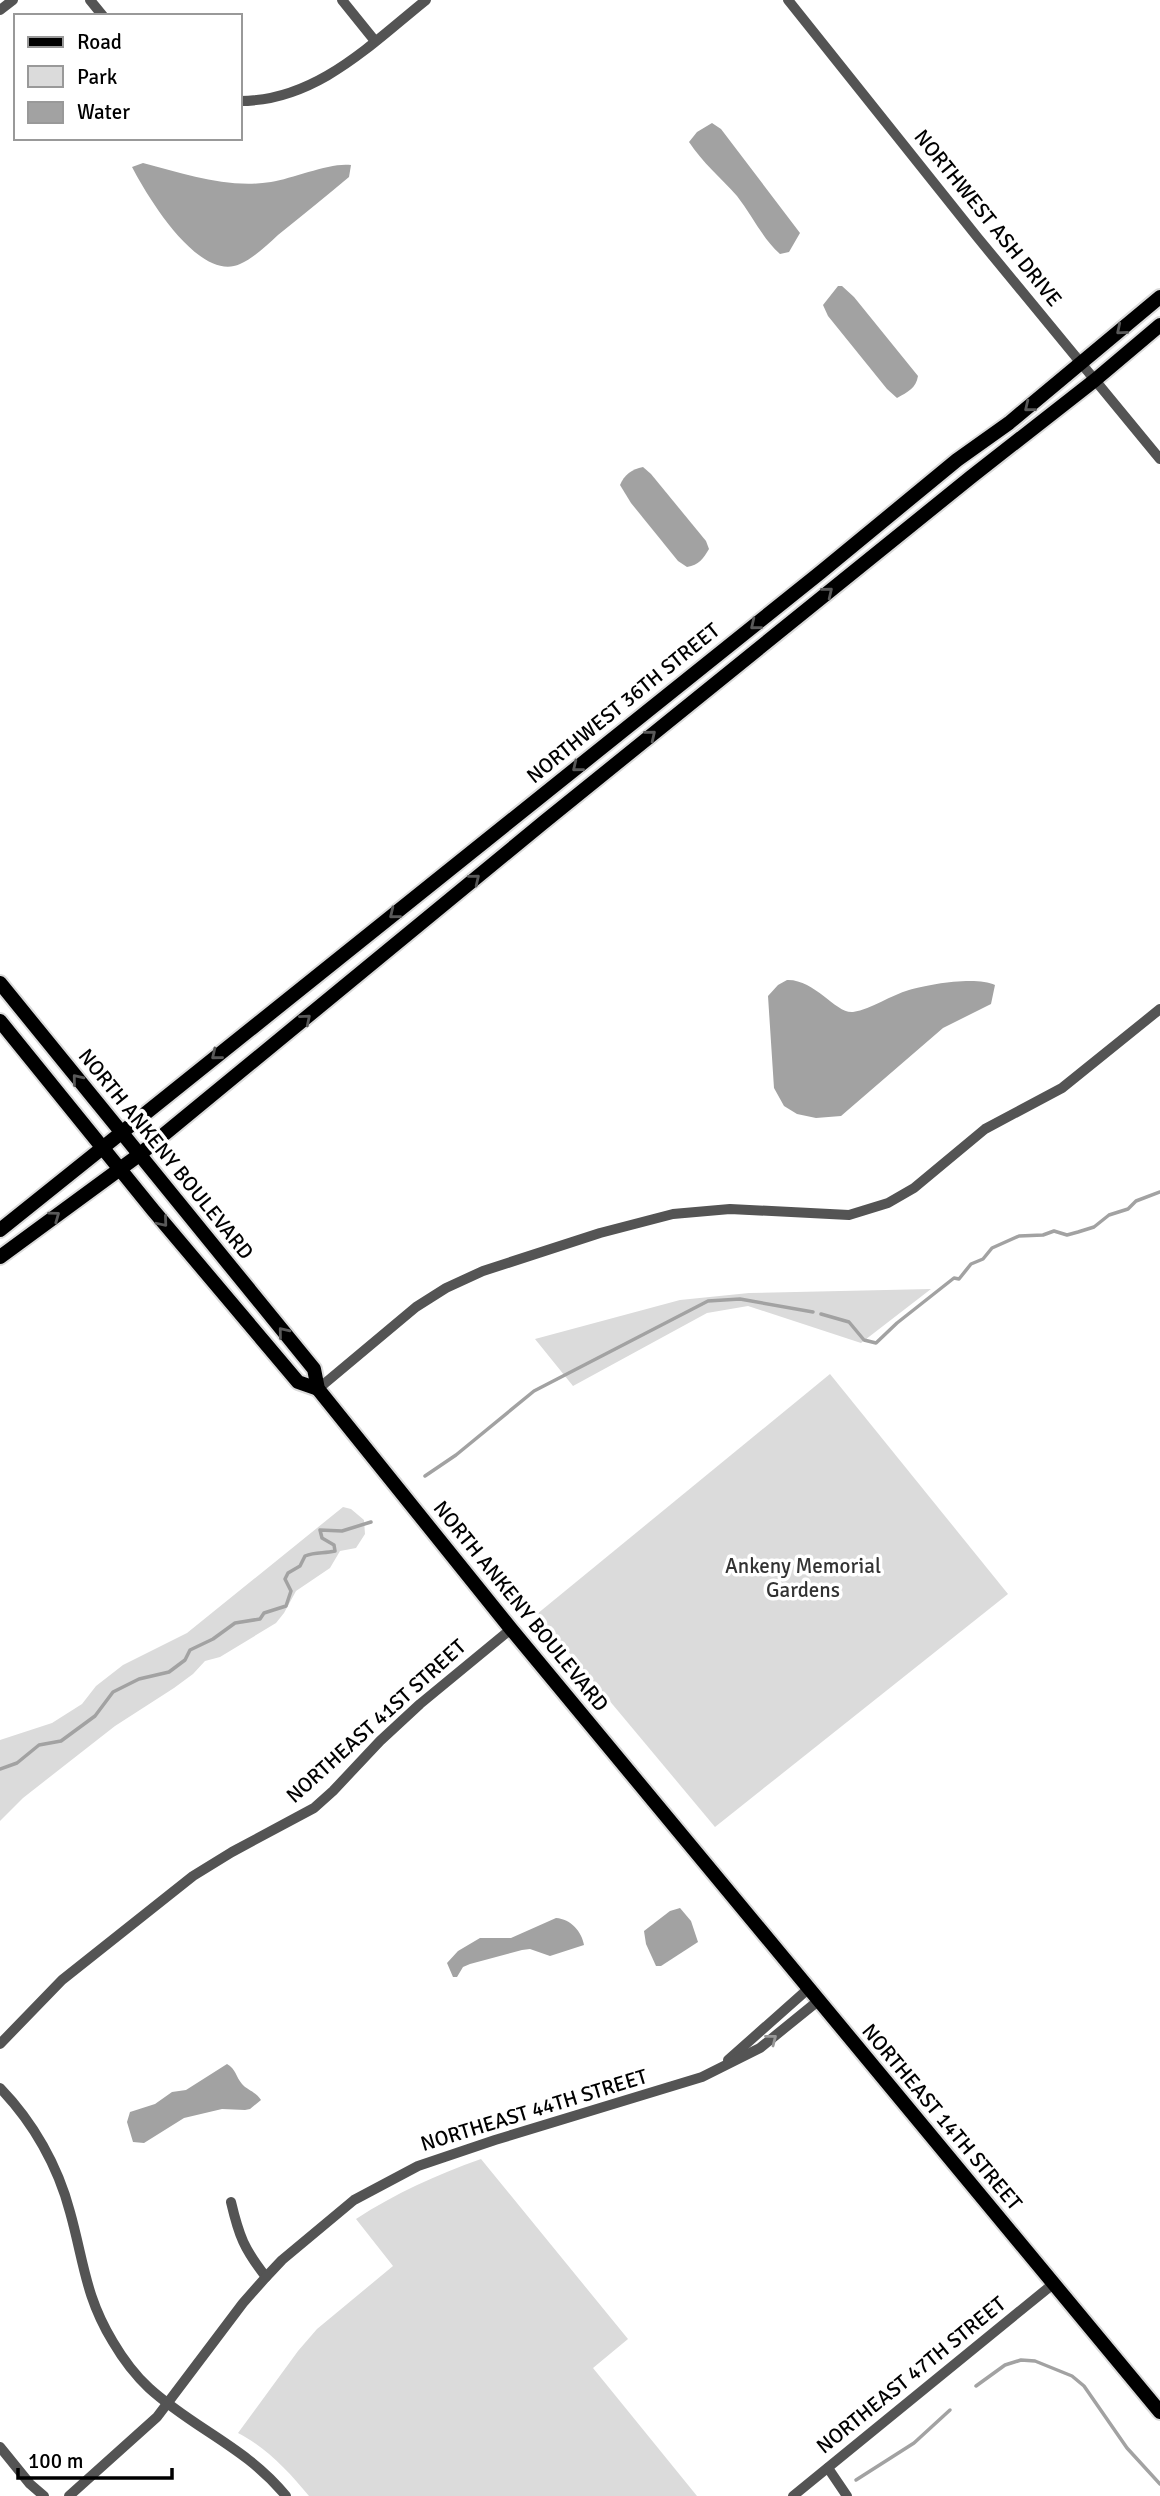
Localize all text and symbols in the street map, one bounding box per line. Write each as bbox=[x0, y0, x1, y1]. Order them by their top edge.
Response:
legend bbox=[14, 14, 242, 140]
text: Road bbox=[77, 29, 122, 55]
text: Park bbox=[77, 64, 118, 90]
text: Water bbox=[77, 99, 130, 125]
street label: NORTHWEST ASH DRIVE bbox=[909, 124, 1067, 312]
one-way arrow bbox=[1116, 322, 1129, 334]
one-way arrow bbox=[1024, 399, 1037, 411]
one-way arrow bbox=[820, 588, 833, 600]
one-way arrow bbox=[750, 616, 762, 629]
street label: NORTHWEST 36TH STREET bbox=[521, 617, 725, 789]
one-way arrow bbox=[644, 731, 656, 744]
one-way arrow bbox=[572, 758, 585, 771]
one-way arrow bbox=[467, 874, 479, 887]
one-way arrow bbox=[390, 905, 402, 918]
one-way arrow bbox=[298, 1015, 311, 1027]
street label: NORTH ANKENY BOULEVARD bbox=[73, 1043, 259, 1265]
one-way arrow bbox=[212, 1047, 224, 1060]
one-way arrow bbox=[73, 1075, 86, 1087]
one-way arrow bbox=[47, 1212, 60, 1224]
one-way arrow bbox=[155, 1213, 167, 1226]
one-way arrow bbox=[279, 1327, 291, 1340]
street label: NORTH ANKENY BOULEVARD bbox=[428, 1495, 614, 1717]
park label: Ankeny Memorial Gardens bbox=[725, 1553, 881, 1603]
street label: NORTHEAST 41ST STREET bbox=[281, 1633, 472, 1808]
street label: NORTHEAST 14TH STREET bbox=[856, 2018, 1028, 2216]
one-way arrow bbox=[765, 2034, 777, 2047]
street label: NORTHEAST 44TH STREET bbox=[418, 2063, 651, 2157]
street label: NORTHEAST 47TH STREET bbox=[811, 2290, 1011, 2459]
scale bar bbox=[18, 2436, 172, 2480]
text: 100 m bbox=[28, 2448, 83, 2474]

